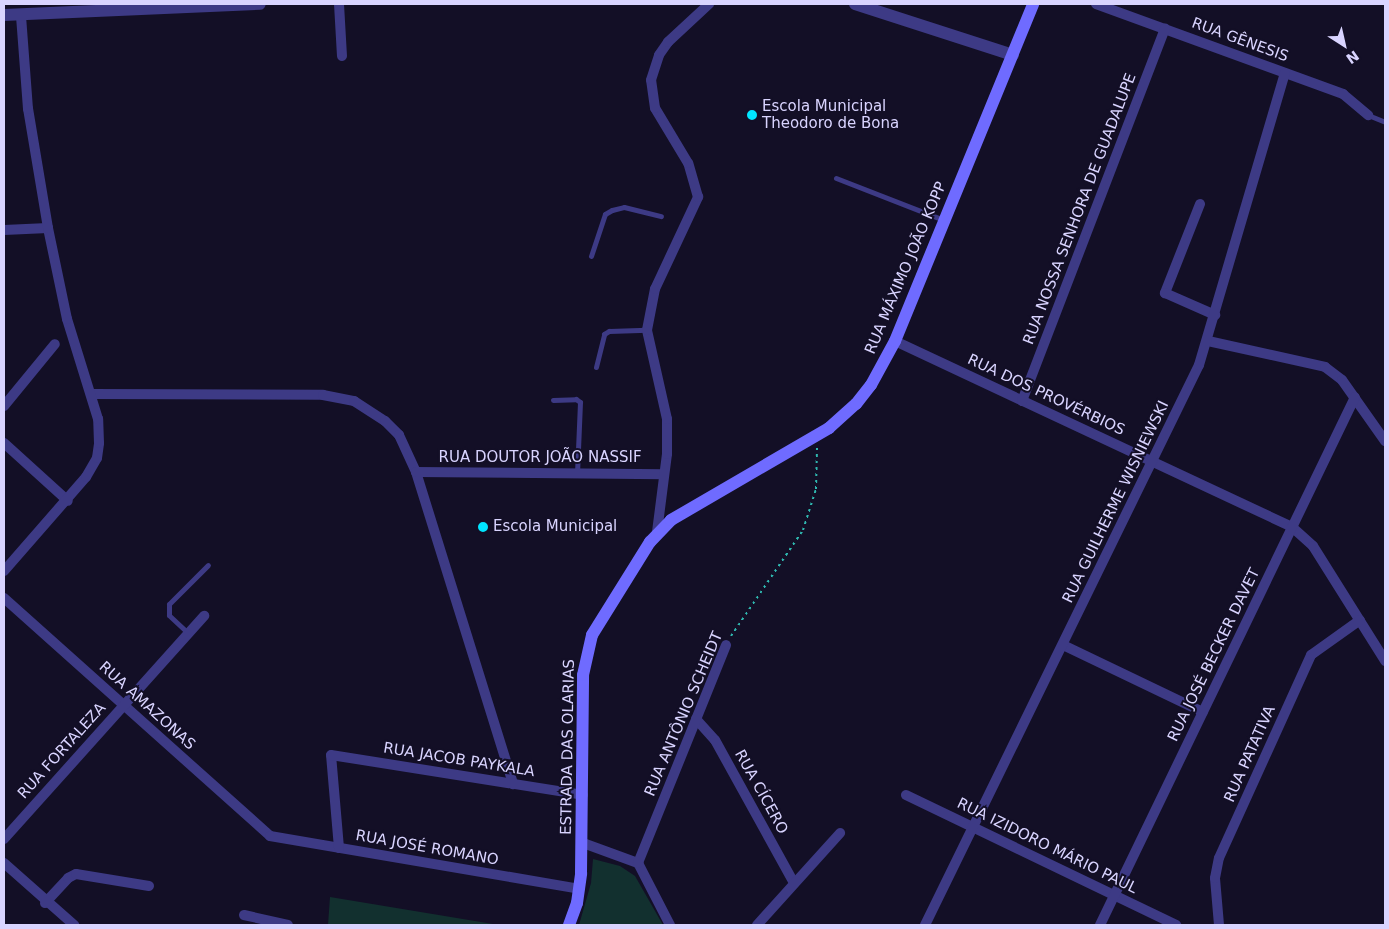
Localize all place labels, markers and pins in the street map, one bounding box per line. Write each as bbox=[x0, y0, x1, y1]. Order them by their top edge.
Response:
place label: Escola Municipal Theodoro de Bona bbox=[762, 97, 899, 132]
marker: Escola Municipal Theodoro de Bona bbox=[746, 109, 758, 121]
place label: Escola Municipal bbox=[493, 518, 617, 536]
marker: Escola Municipal bbox=[477, 521, 489, 533]

